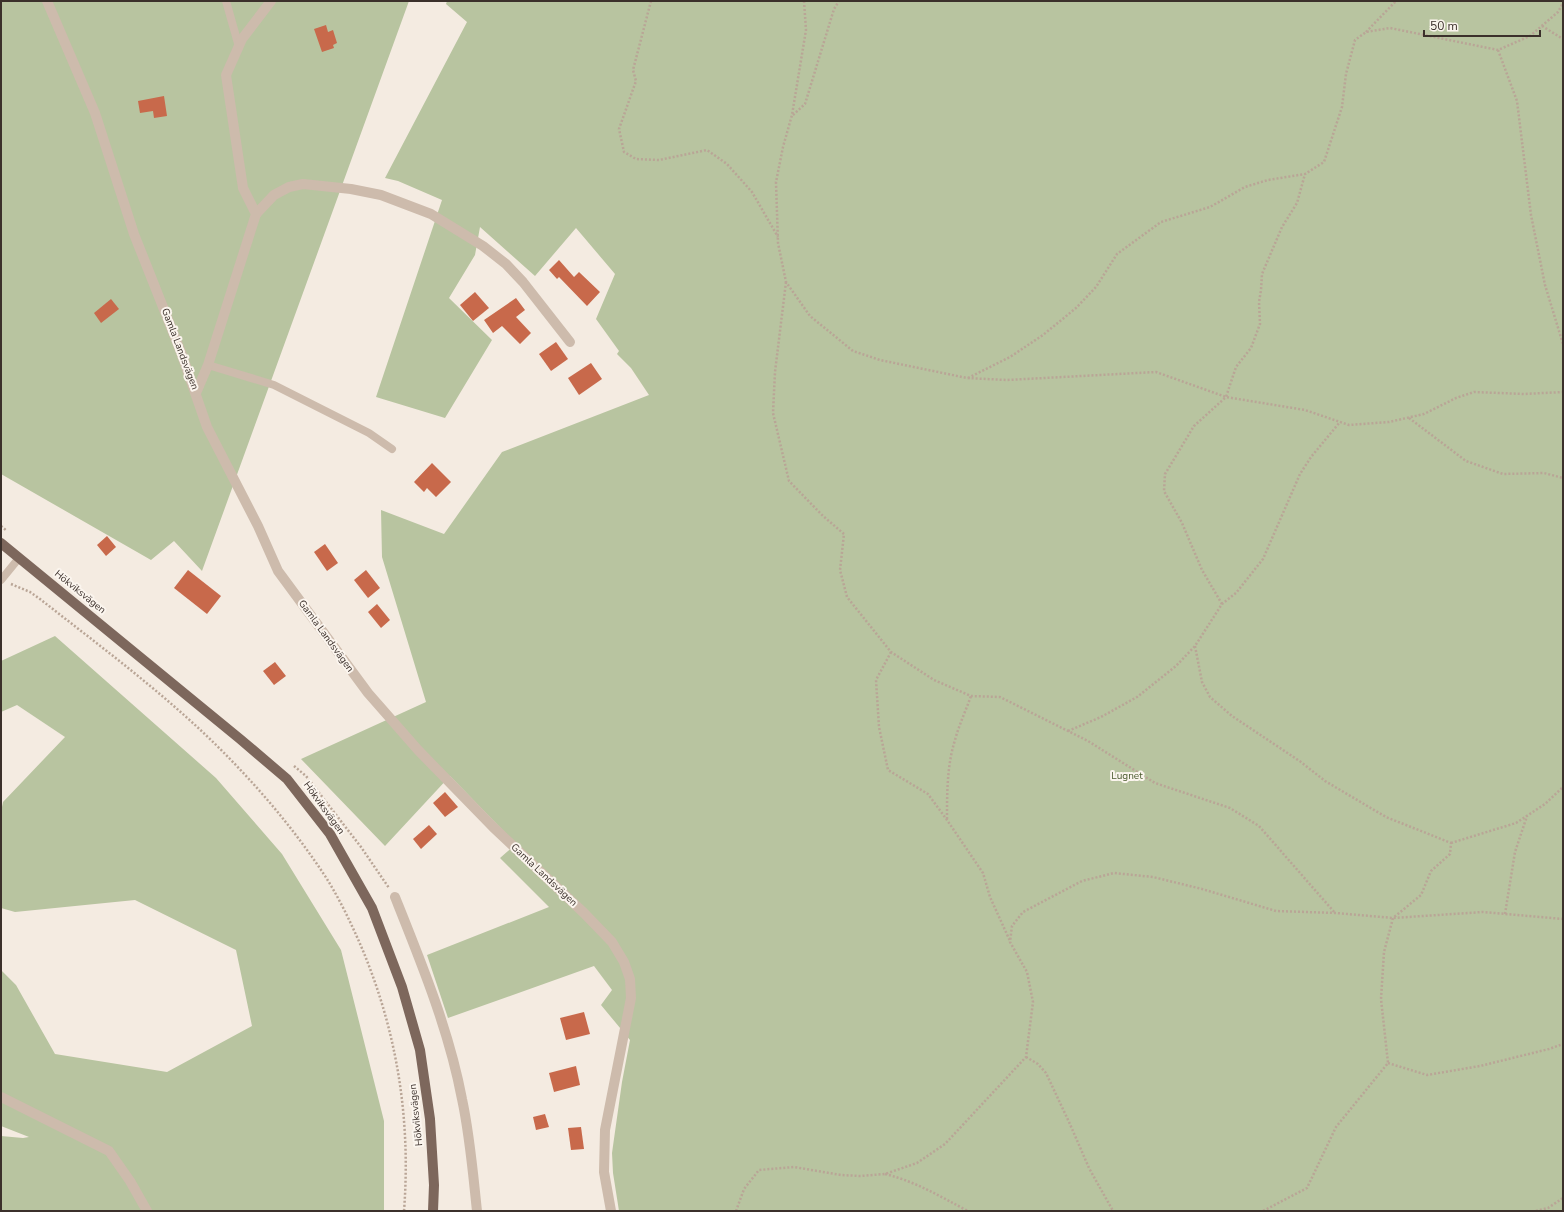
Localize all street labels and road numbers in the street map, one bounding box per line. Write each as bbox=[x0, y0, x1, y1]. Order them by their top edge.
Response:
street label: Gamla Landsvägen bbox=[158, 306, 202, 392]
street label: Hökviksvägen bbox=[51, 567, 109, 617]
street label: Gamla Landsvägen bbox=[295, 597, 357, 675]
street label: Hökviksvägen bbox=[300, 779, 348, 837]
street label: Gamla Landsvägen bbox=[508, 841, 580, 909]
street label: Hökviksvägen bbox=[406, 1083, 426, 1147]

